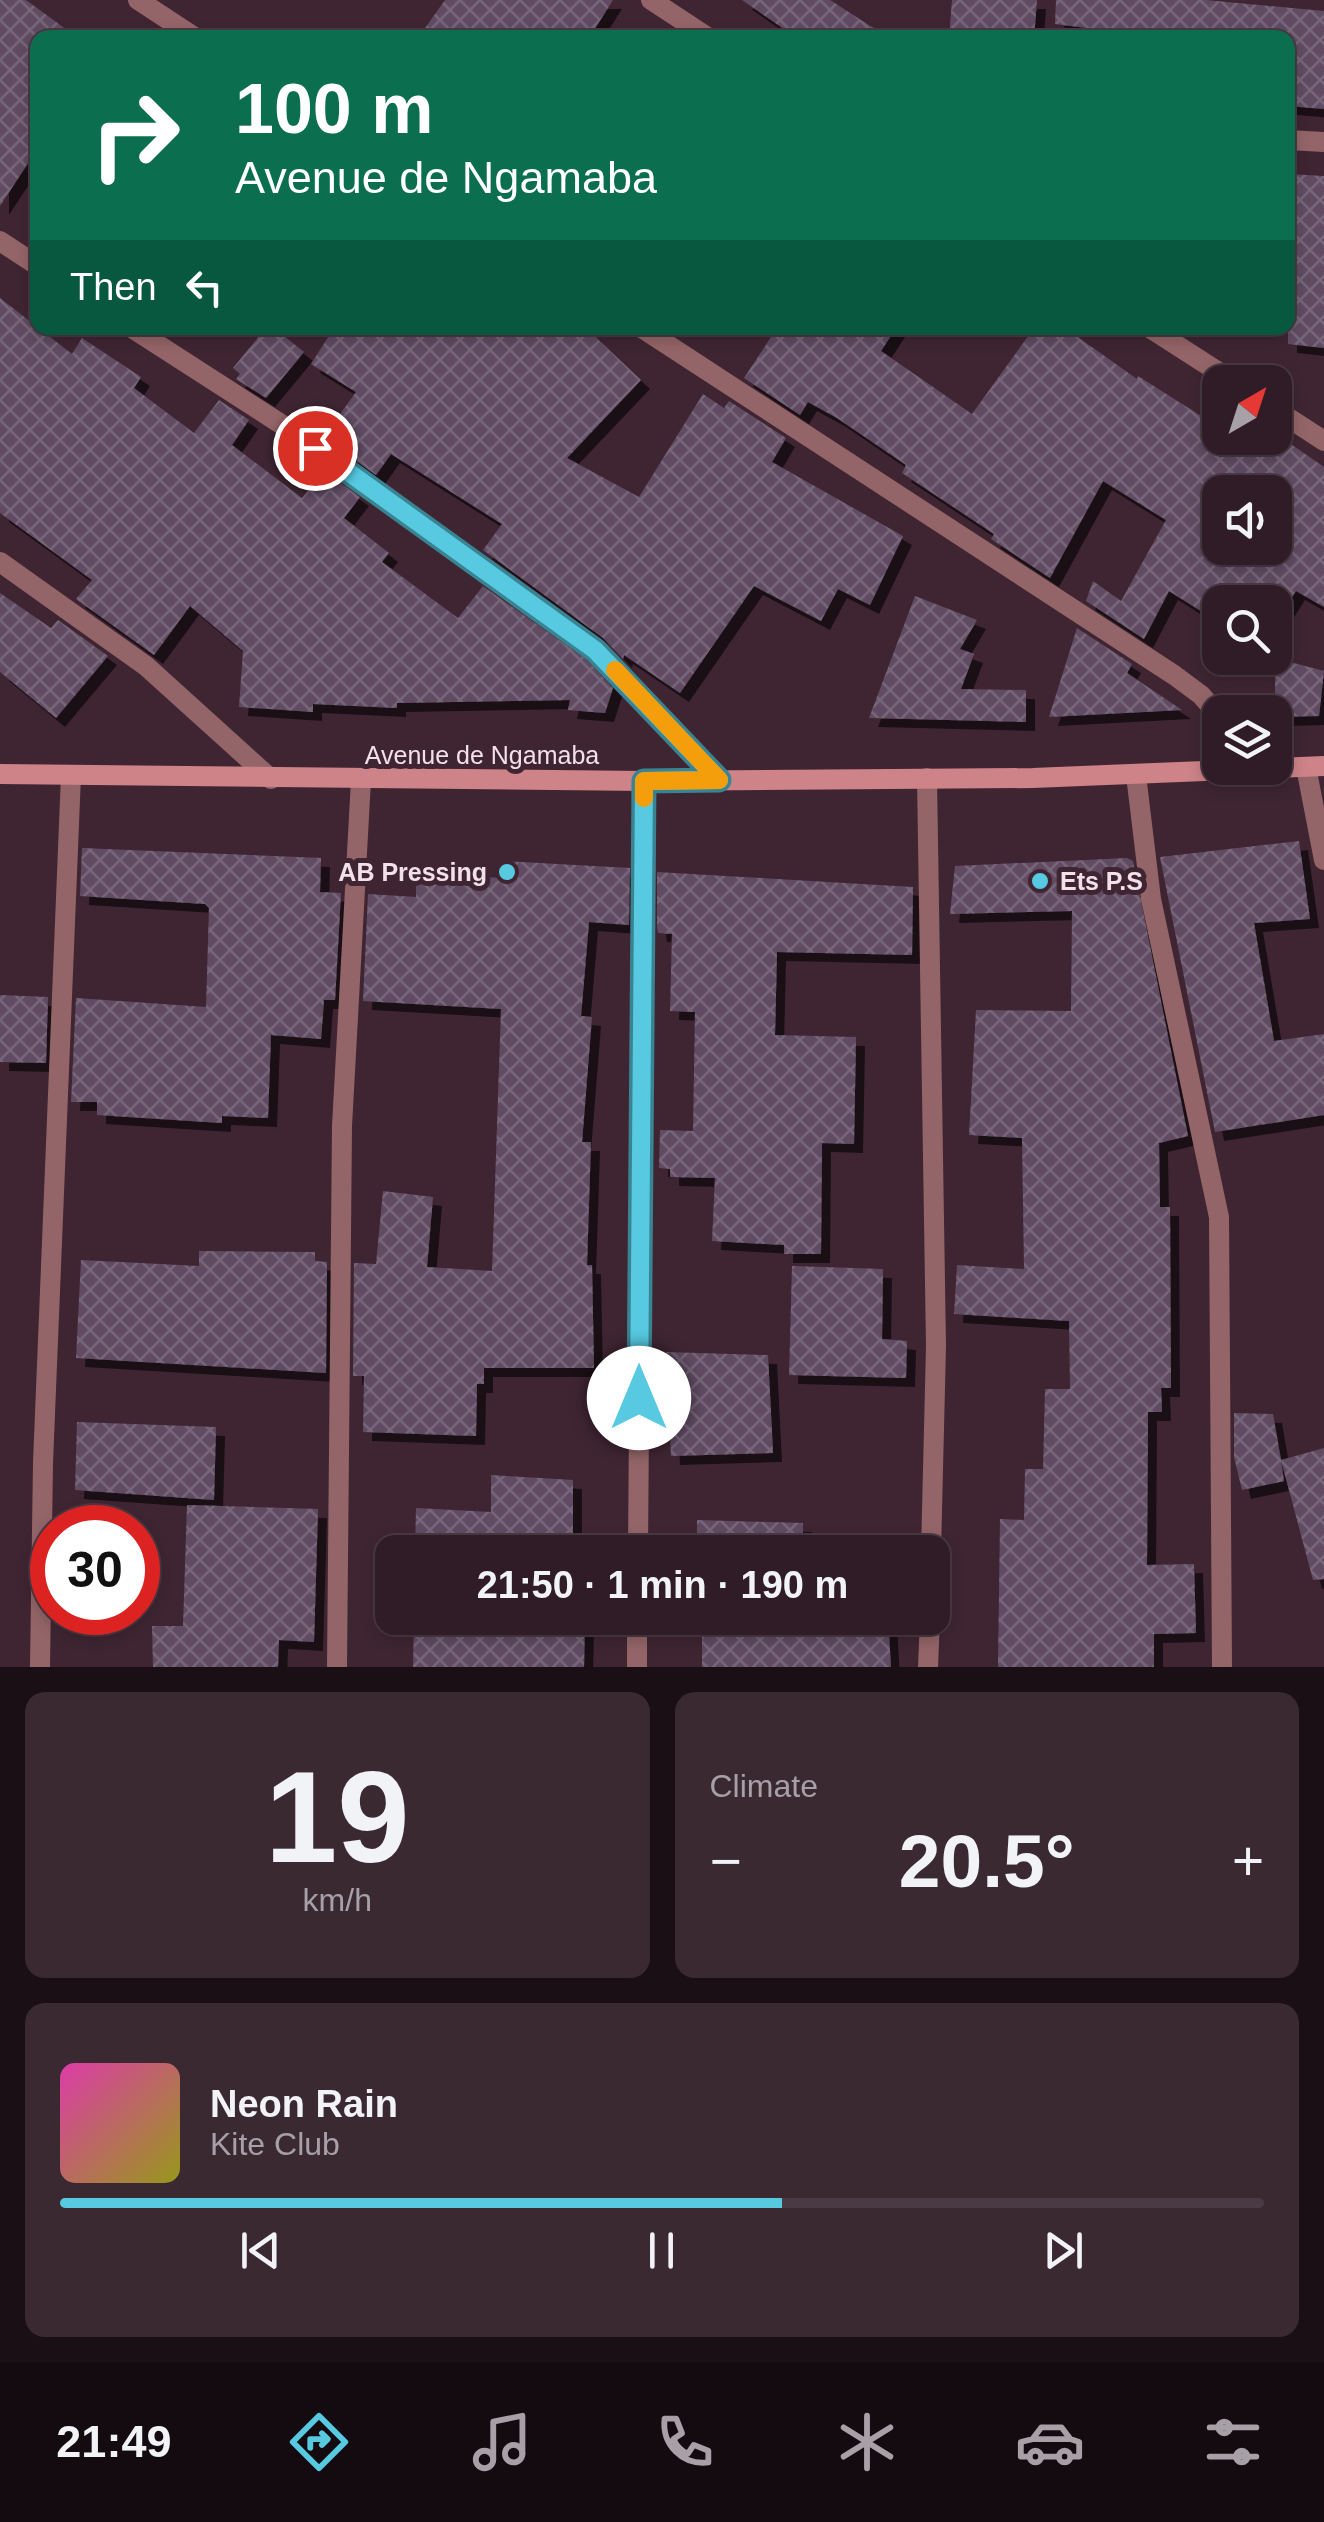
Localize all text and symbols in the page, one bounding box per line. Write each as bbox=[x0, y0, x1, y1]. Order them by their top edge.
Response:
icon: right bbox=[70, 70, 200, 200]
text: 100 m bbox=[235, 70, 433, 148]
text: Avenue de Ngamaba bbox=[235, 152, 657, 203]
icon: left bbox=[177, 260, 232, 315]
text: Then bbox=[70, 266, 157, 308]
north arrow bbox=[1202, 365, 1292, 455]
map controls bbox=[1202, 365, 1292, 785]
pin bbox=[273, 406, 358, 491]
icon: arrive bbox=[288, 421, 343, 476]
button: sound bbox=[1202, 475, 1292, 565]
button: search bbox=[1202, 585, 1292, 675]
button: layers bbox=[1202, 695, 1292, 785]
street label: Avenue de Ngamaba bbox=[365, 741, 599, 769]
place label: AB Pressing bbox=[338, 858, 487, 886]
marker: AB Pressing bbox=[496, 861, 518, 883]
place label: Ets P.S bbox=[1060, 867, 1143, 895]
marker: Ets P.S bbox=[1029, 870, 1051, 892]
position arrow bbox=[587, 1346, 691, 1450]
speed limit sign: 30 bbox=[30, 1505, 160, 1635]
text: 21:50 · 1 min · 190 m bbox=[477, 1564, 848, 1606]
text: 19 bbox=[265, 1744, 410, 1890]
text: Climate bbox=[710, 1768, 818, 1804]
text: 20.5° bbox=[899, 1819, 1075, 1903]
text: − bbox=[710, 1830, 742, 1892]
text: + bbox=[1232, 1830, 1264, 1892]
text: km/h bbox=[303, 1882, 372, 1918]
text: Neon Rain bbox=[210, 2083, 398, 2125]
text: Kite Club bbox=[210, 2126, 340, 2162]
icon: previous bbox=[233, 2223, 288, 2278]
icon: pause bbox=[634, 2223, 689, 2278]
icon: next bbox=[1036, 2223, 1091, 2278]
icon: directions bbox=[284, 2407, 354, 2477]
icon: music bbox=[467, 2407, 537, 2477]
icon: phone bbox=[650, 2407, 720, 2477]
icon: climate bbox=[832, 2407, 902, 2477]
icon: car bbox=[1015, 2407, 1085, 2477]
icon: filters bbox=[1198, 2407, 1268, 2477]
text: 21:49 bbox=[56, 2416, 171, 2467]

